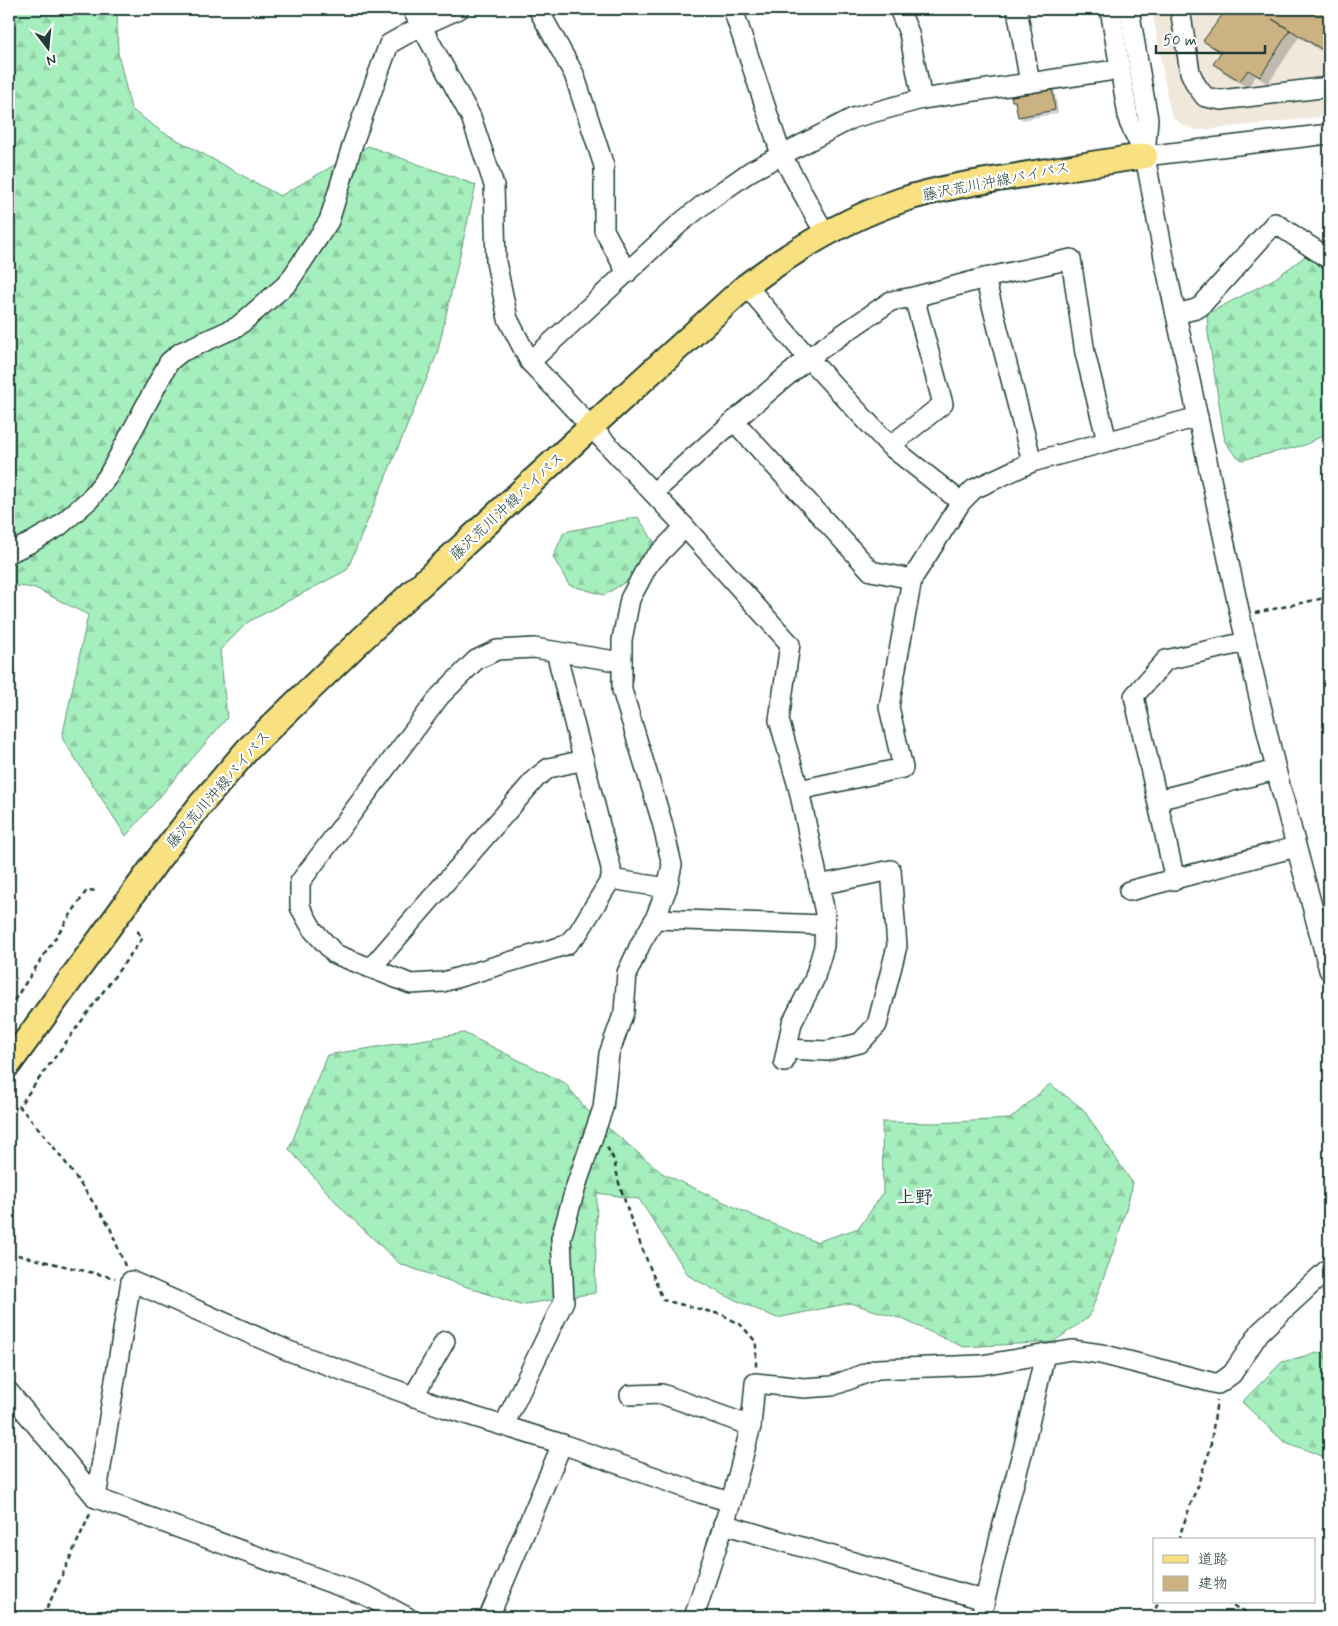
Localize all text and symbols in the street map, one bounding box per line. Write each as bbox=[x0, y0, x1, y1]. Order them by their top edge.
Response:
north arrow bbox=[22, 22, 72, 72]
scale bar bbox=[1156, 22, 1264, 54]
text: 50 m bbox=[1163, 31, 1197, 51]
text: N bbox=[44, 50, 58, 69]
street label: 藤沢荒川沖線バイパス bbox=[921, 158, 1072, 206]
street label: 藤沢荒川沖線バイパス bbox=[446, 448, 569, 565]
street label: 藤沢荒川沖線バイパス bbox=[162, 727, 275, 853]
district label: 上野 bbox=[897, 1186, 933, 1210]
legend bbox=[1153, 1538, 1316, 1604]
text: 道路 bbox=[1198, 1550, 1228, 1570]
text: 建物 bbox=[1198, 1574, 1228, 1594]

